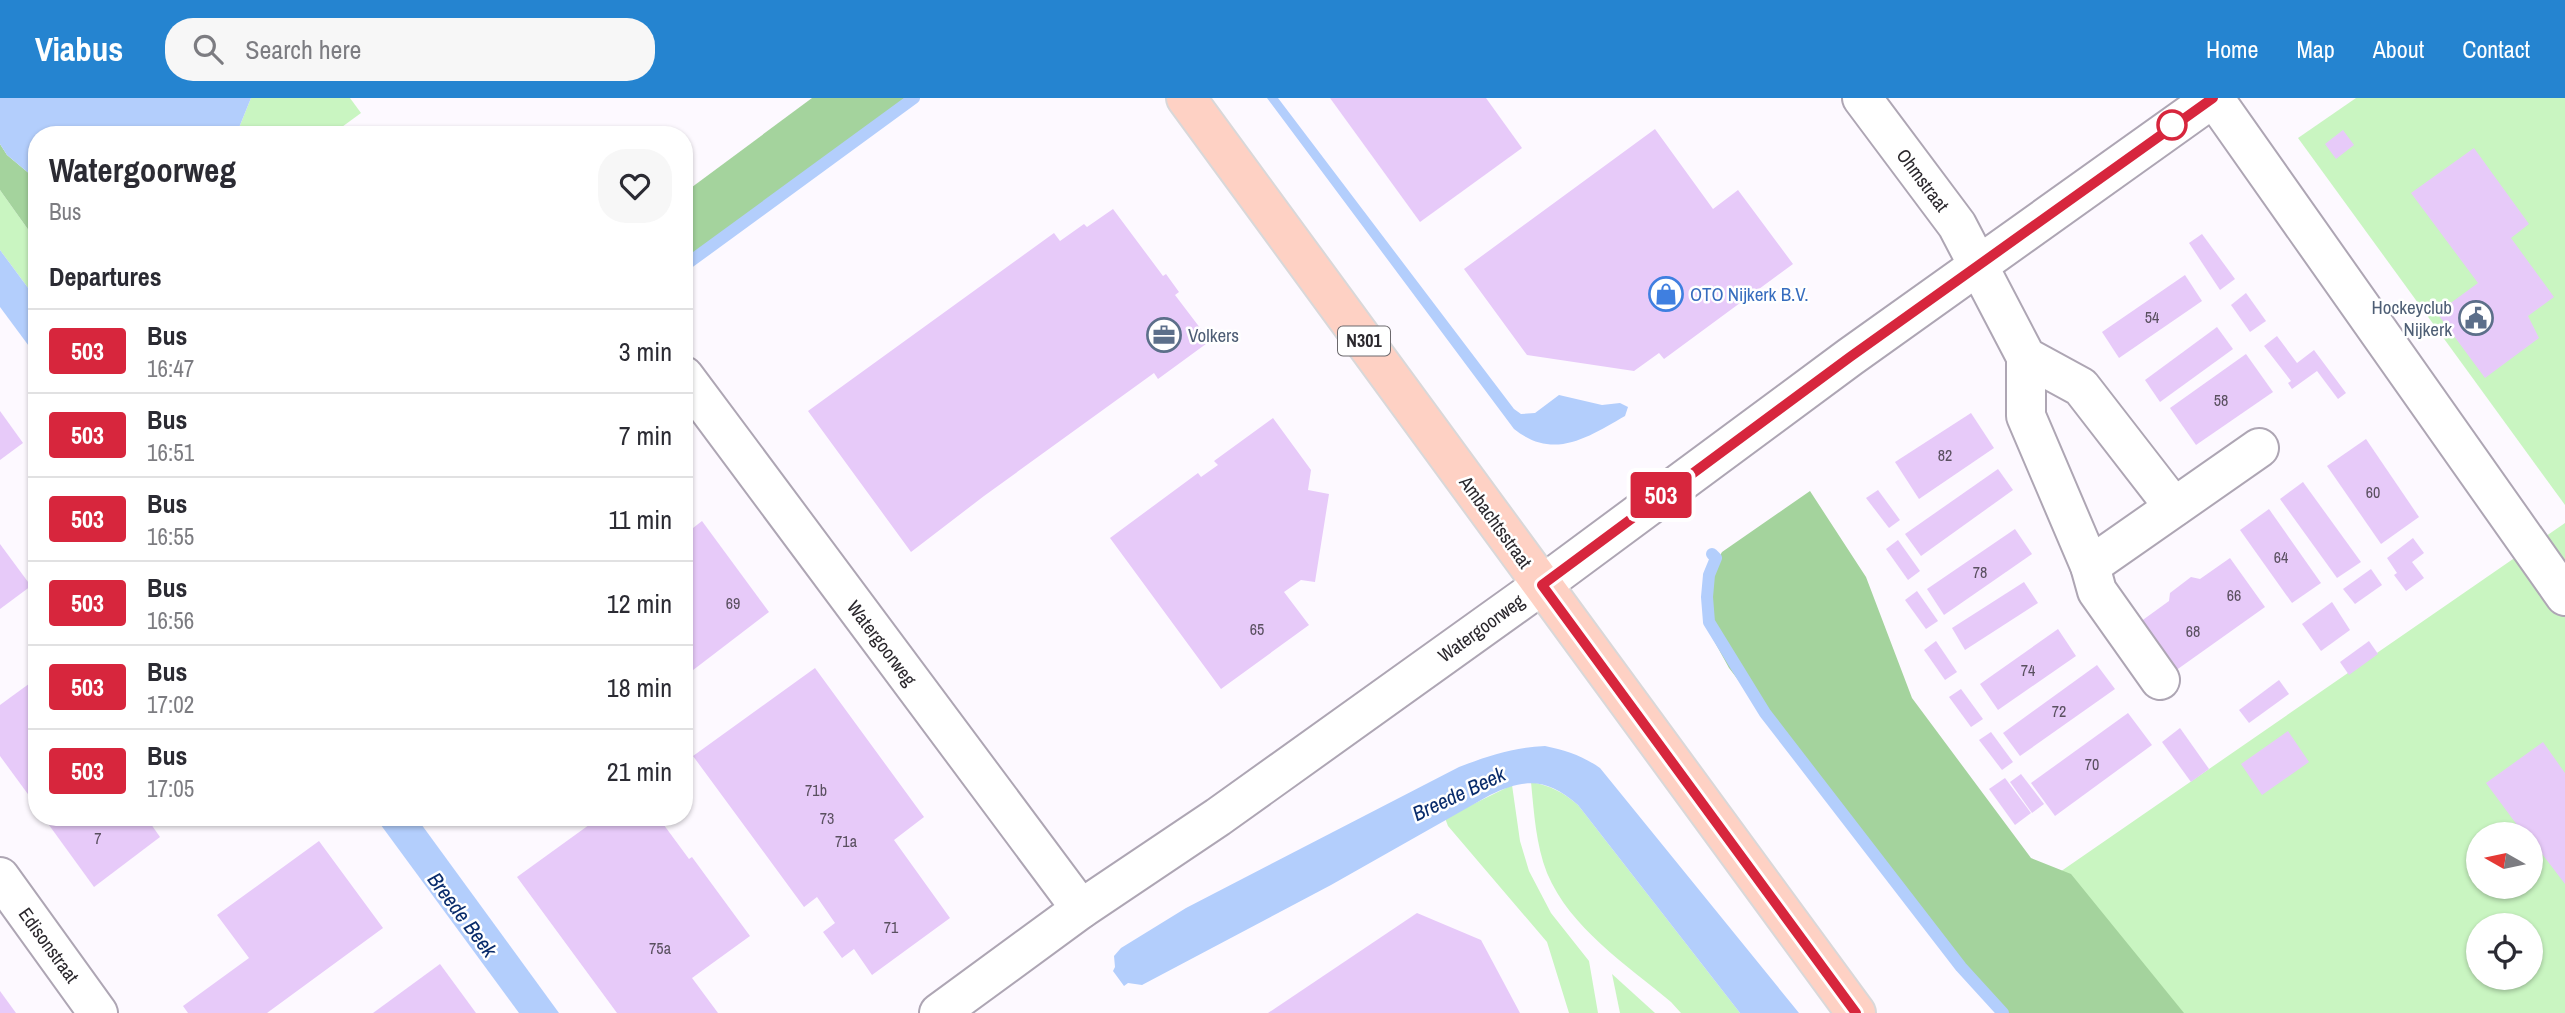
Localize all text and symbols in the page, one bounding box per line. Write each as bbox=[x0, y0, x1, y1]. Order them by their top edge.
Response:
search box bbox=[165, 18, 655, 81]
text: Viabus bbox=[35, 27, 123, 71]
icon: search bbox=[189, 30, 227, 68]
text: Search here bbox=[245, 32, 361, 67]
text: Home bbox=[2206, 33, 2258, 65]
text: Map bbox=[2296, 33, 2335, 65]
text: About bbox=[2373, 33, 2424, 65]
text: Contact bbox=[2462, 33, 2530, 65]
unlabelled marker bbox=[2157, 110, 2187, 140]
street label: Ohmstraat bbox=[1891, 143, 1956, 217]
text: Watergoorweg bbox=[49, 148, 236, 192]
button: heart bbox=[598, 149, 672, 223]
text: Bus bbox=[49, 196, 82, 227]
text: Departures bbox=[49, 259, 162, 294]
shop icon: OTO Nijkerk B.V. bbox=[1647, 275, 1685, 313]
place label: OTO Nijkerk B.V. bbox=[1690, 281, 1809, 307]
place label: Hockeyclub Nijkerk bbox=[2371, 294, 2452, 342]
public building icon: Hockeyclub Nijkerk bbox=[2457, 299, 2495, 337]
house number: 54 bbox=[2145, 306, 2159, 328]
office icon: Volkers bbox=[1145, 316, 1183, 354]
text: Bus bbox=[147, 318, 187, 353]
place label: Volkers bbox=[1188, 322, 1239, 348]
road number: N301 bbox=[1338, 327, 1390, 356]
text: 3 min bbox=[619, 334, 672, 369]
text: 503 bbox=[71, 335, 104, 367]
text: 16:47 bbox=[147, 353, 194, 384]
house number: 58 bbox=[2214, 389, 2228, 411]
text: Bus bbox=[147, 402, 187, 437]
text: 7 min bbox=[619, 418, 672, 453]
text: 503 bbox=[71, 419, 104, 451]
text: 16:51 bbox=[147, 437, 194, 468]
house number: 82 bbox=[1938, 444, 1952, 466]
street label: Ambachtsstraat bbox=[1453, 470, 1539, 574]
line badge: 503 bbox=[1621, 472, 1701, 518]
text: 503 bbox=[1645, 479, 1677, 511]
house number: 60 bbox=[2366, 481, 2380, 503]
text: Bus bbox=[147, 486, 187, 521]
text: 11 min bbox=[608, 502, 672, 537]
text: 503 bbox=[71, 503, 104, 535]
text: 16:55 bbox=[147, 521, 194, 552]
house number: 64 bbox=[2274, 546, 2288, 568]
house number: 78 bbox=[1973, 561, 1987, 583]
text: Bus bbox=[147, 570, 187, 605]
house number: 66 bbox=[2227, 584, 2241, 606]
text: 12 min bbox=[607, 586, 672, 621]
text: 503 bbox=[71, 587, 104, 619]
street label: Watergoorweg bbox=[1433, 588, 1530, 668]
house number: 69 bbox=[726, 592, 740, 614]
street label: Watergoorweg bbox=[841, 595, 923, 691]
text: 16:56 bbox=[147, 605, 194, 636]
house number: 65 bbox=[1250, 618, 1264, 640]
house number: 68 bbox=[2186, 620, 2200, 642]
text: Bus bbox=[147, 654, 187, 689]
house number: 74 bbox=[2021, 659, 2035, 681]
text: 18 min bbox=[607, 670, 672, 705]
text: 503 bbox=[71, 671, 104, 703]
text: 17:02 bbox=[147, 689, 194, 720]
house number: 72 bbox=[2052, 700, 2066, 722]
text: Bus bbox=[147, 738, 187, 773]
house number: 70 bbox=[2085, 753, 2099, 775]
text: 21 min bbox=[607, 754, 672, 789]
text: 503 bbox=[71, 755, 104, 787]
water label: Breede Beek bbox=[1408, 759, 1511, 828]
text: 17:05 bbox=[147, 773, 194, 804]
house number: 71b bbox=[805, 779, 827, 801]
house number: 73 bbox=[820, 807, 834, 829]
north arrow bbox=[2466, 822, 2543, 900]
map controls bbox=[2466, 822, 2543, 990]
house number: 7 bbox=[94, 827, 102, 849]
house number: 71a bbox=[835, 830, 858, 852]
water label: Breede Beek bbox=[421, 866, 505, 964]
street label: Edisonstraat bbox=[13, 902, 86, 989]
button: locate bbox=[2466, 913, 2543, 990]
house number: 71 bbox=[884, 916, 899, 938]
house number: 75a bbox=[649, 937, 672, 959]

